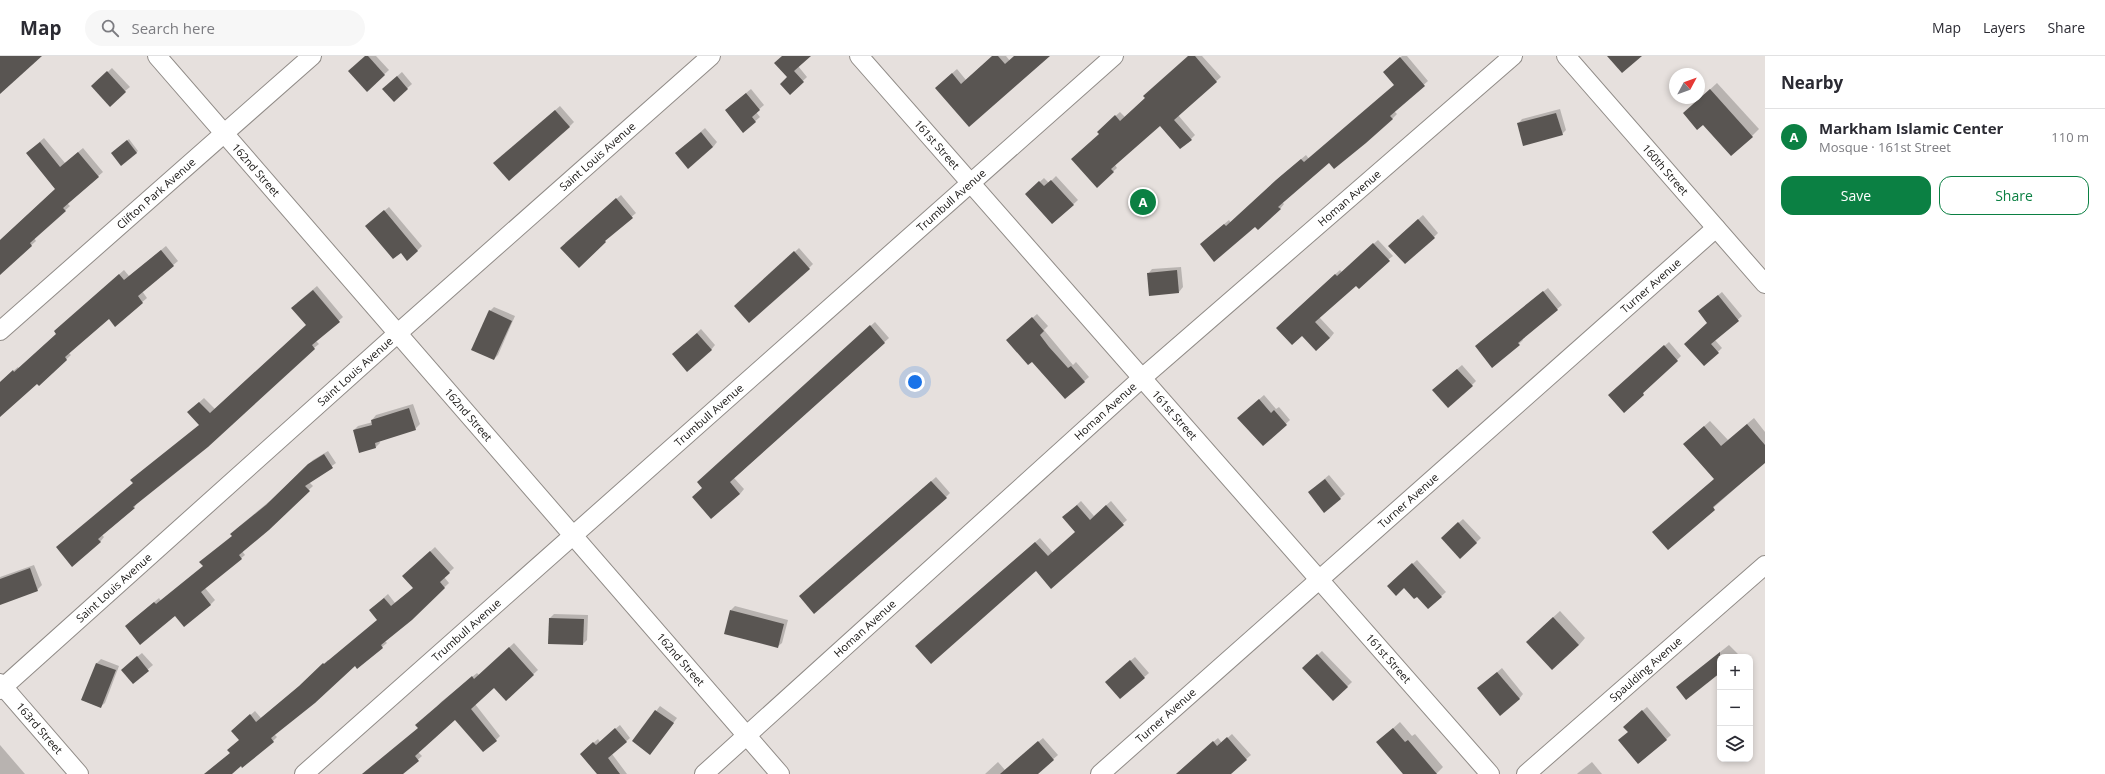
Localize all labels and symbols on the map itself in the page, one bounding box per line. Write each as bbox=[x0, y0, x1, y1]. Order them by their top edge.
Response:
north arrow bbox=[1669, 68, 1705, 104]
street label: 161st Street bbox=[911, 116, 963, 172]
street label: Saint Louis Avenue bbox=[556, 118, 638, 194]
street label: 162nd Street bbox=[229, 140, 284, 200]
street label: 160th Street bbox=[1639, 141, 1692, 198]
street label: Clifton Park Avenue bbox=[113, 154, 198, 232]
street label: Trumbull Avenue bbox=[913, 165, 989, 235]
street label: Homan Avenue bbox=[1314, 166, 1384, 229]
pin: A bbox=[1130, 187, 1156, 217]
street label: Turner Avenue bbox=[1617, 255, 1684, 316]
street label: Saint Louis Avenue bbox=[314, 333, 396, 409]
your location bbox=[905, 372, 925, 392]
street label: Homan Avenue bbox=[1071, 379, 1139, 443]
street label: Trumbull Avenue bbox=[671, 380, 746, 449]
street label: 162nd Street bbox=[441, 385, 496, 444]
street label: 161st Street bbox=[1149, 387, 1201, 443]
street label: Turner Avenue bbox=[1375, 470, 1441, 531]
street label: Saint Louis Avenue bbox=[73, 550, 155, 625]
street label: Trumbull Avenue bbox=[428, 595, 504, 664]
street label: Homan Avenue bbox=[830, 596, 899, 660]
street label: 162nd Street bbox=[654, 629, 708, 689]
street label: 161st Street bbox=[1363, 630, 1415, 686]
street label: Spaulding Avenue bbox=[1606, 633, 1685, 705]
street label: Turner Avenue bbox=[1132, 684, 1199, 746]
street label: 163rd Street bbox=[13, 699, 66, 757]

